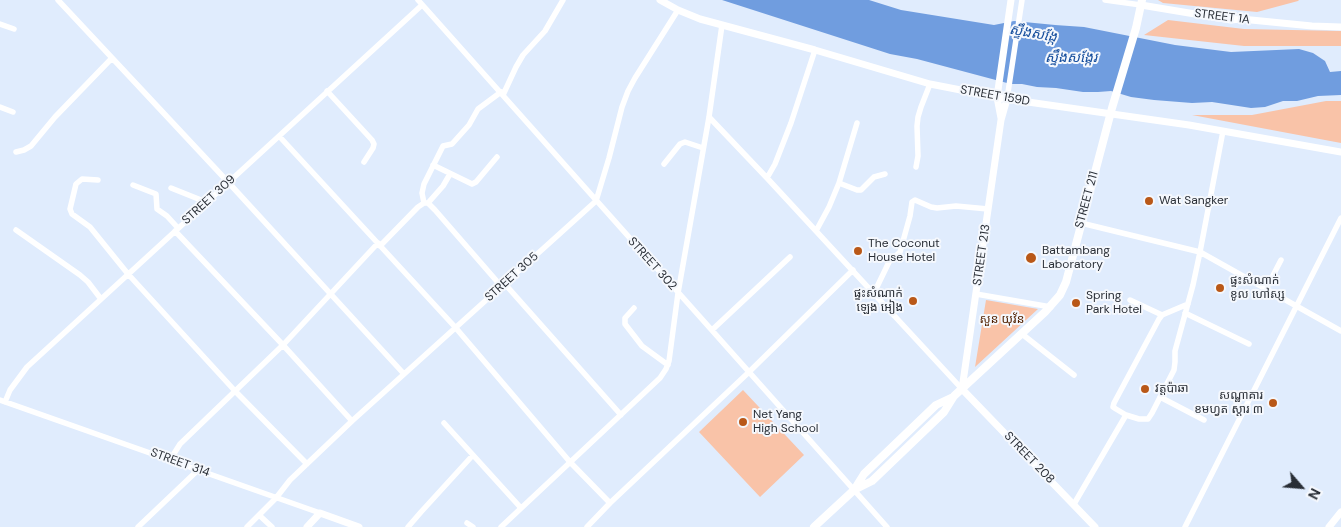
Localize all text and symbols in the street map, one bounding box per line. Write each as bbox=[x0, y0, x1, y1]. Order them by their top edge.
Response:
street label: STREET 1A bbox=[1193, 6, 1251, 28]
water label: ស្ទឹងសង្កែ bbox=[1008, 22, 1058, 46]
water label: ស្ទឹងសង្កែរ bbox=[1045, 50, 1097, 66]
street label: STREET 159D bbox=[959, 83, 1031, 109]
street label: STREET 211 bbox=[1072, 170, 1102, 230]
street label: STREET 309 bbox=[179, 172, 239, 228]
place label: Wat Sangker bbox=[1159, 194, 1228, 208]
marker: Wat Sangker bbox=[1143, 195, 1155, 207]
street label: STREET 213 bbox=[971, 223, 993, 287]
street label: STREET 302 bbox=[625, 235, 679, 293]
place label: The Coconut House Hotel bbox=[868, 237, 940, 265]
place label: Battambang Laboratory bbox=[1042, 244, 1110, 272]
marker: The Coconut House Hotel bbox=[852, 245, 864, 257]
street label: STREET 305 bbox=[482, 249, 542, 305]
marker: Battambang Laboratory bbox=[1024, 251, 1038, 265]
place label: ផ្ទះសំណាក់ ខូល ហៅស្ស bbox=[1230, 274, 1285, 302]
marker: ផ្ទះសំណាក់ ខូល ហៅស្ស bbox=[1214, 282, 1226, 294]
place label: ផ្ទះសំណាក់ ឡេង អៀង bbox=[854, 287, 903, 315]
place label: Spring Park Hotel bbox=[1086, 289, 1142, 317]
marker: ផ្ទះសំណាក់ ឡេង អៀង bbox=[907, 295, 919, 307]
marker: Spring Park Hotel bbox=[1070, 297, 1082, 309]
park label: សួន យុវ័ន bbox=[980, 313, 1024, 327]
place label: វត្តប៉ាឆា bbox=[1155, 382, 1189, 396]
marker: វត្តប៉ាឆា bbox=[1139, 383, 1151, 395]
place label: សណ្ឋាគារ ខមហ្វត ស្តារ ៣ bbox=[1194, 389, 1263, 417]
marker: សណ្ឋាគារ ខមហ្វត ស្តារ ៣ bbox=[1267, 397, 1279, 409]
place label: Net Yang High School bbox=[753, 408, 818, 436]
marker: Net Yang High School bbox=[737, 416, 749, 428]
street label: STREET 208 bbox=[1001, 429, 1057, 487]
street label: STREET 314 bbox=[148, 446, 212, 480]
north arrow bbox=[1276, 462, 1326, 512]
text: N bbox=[1304, 485, 1325, 502]

